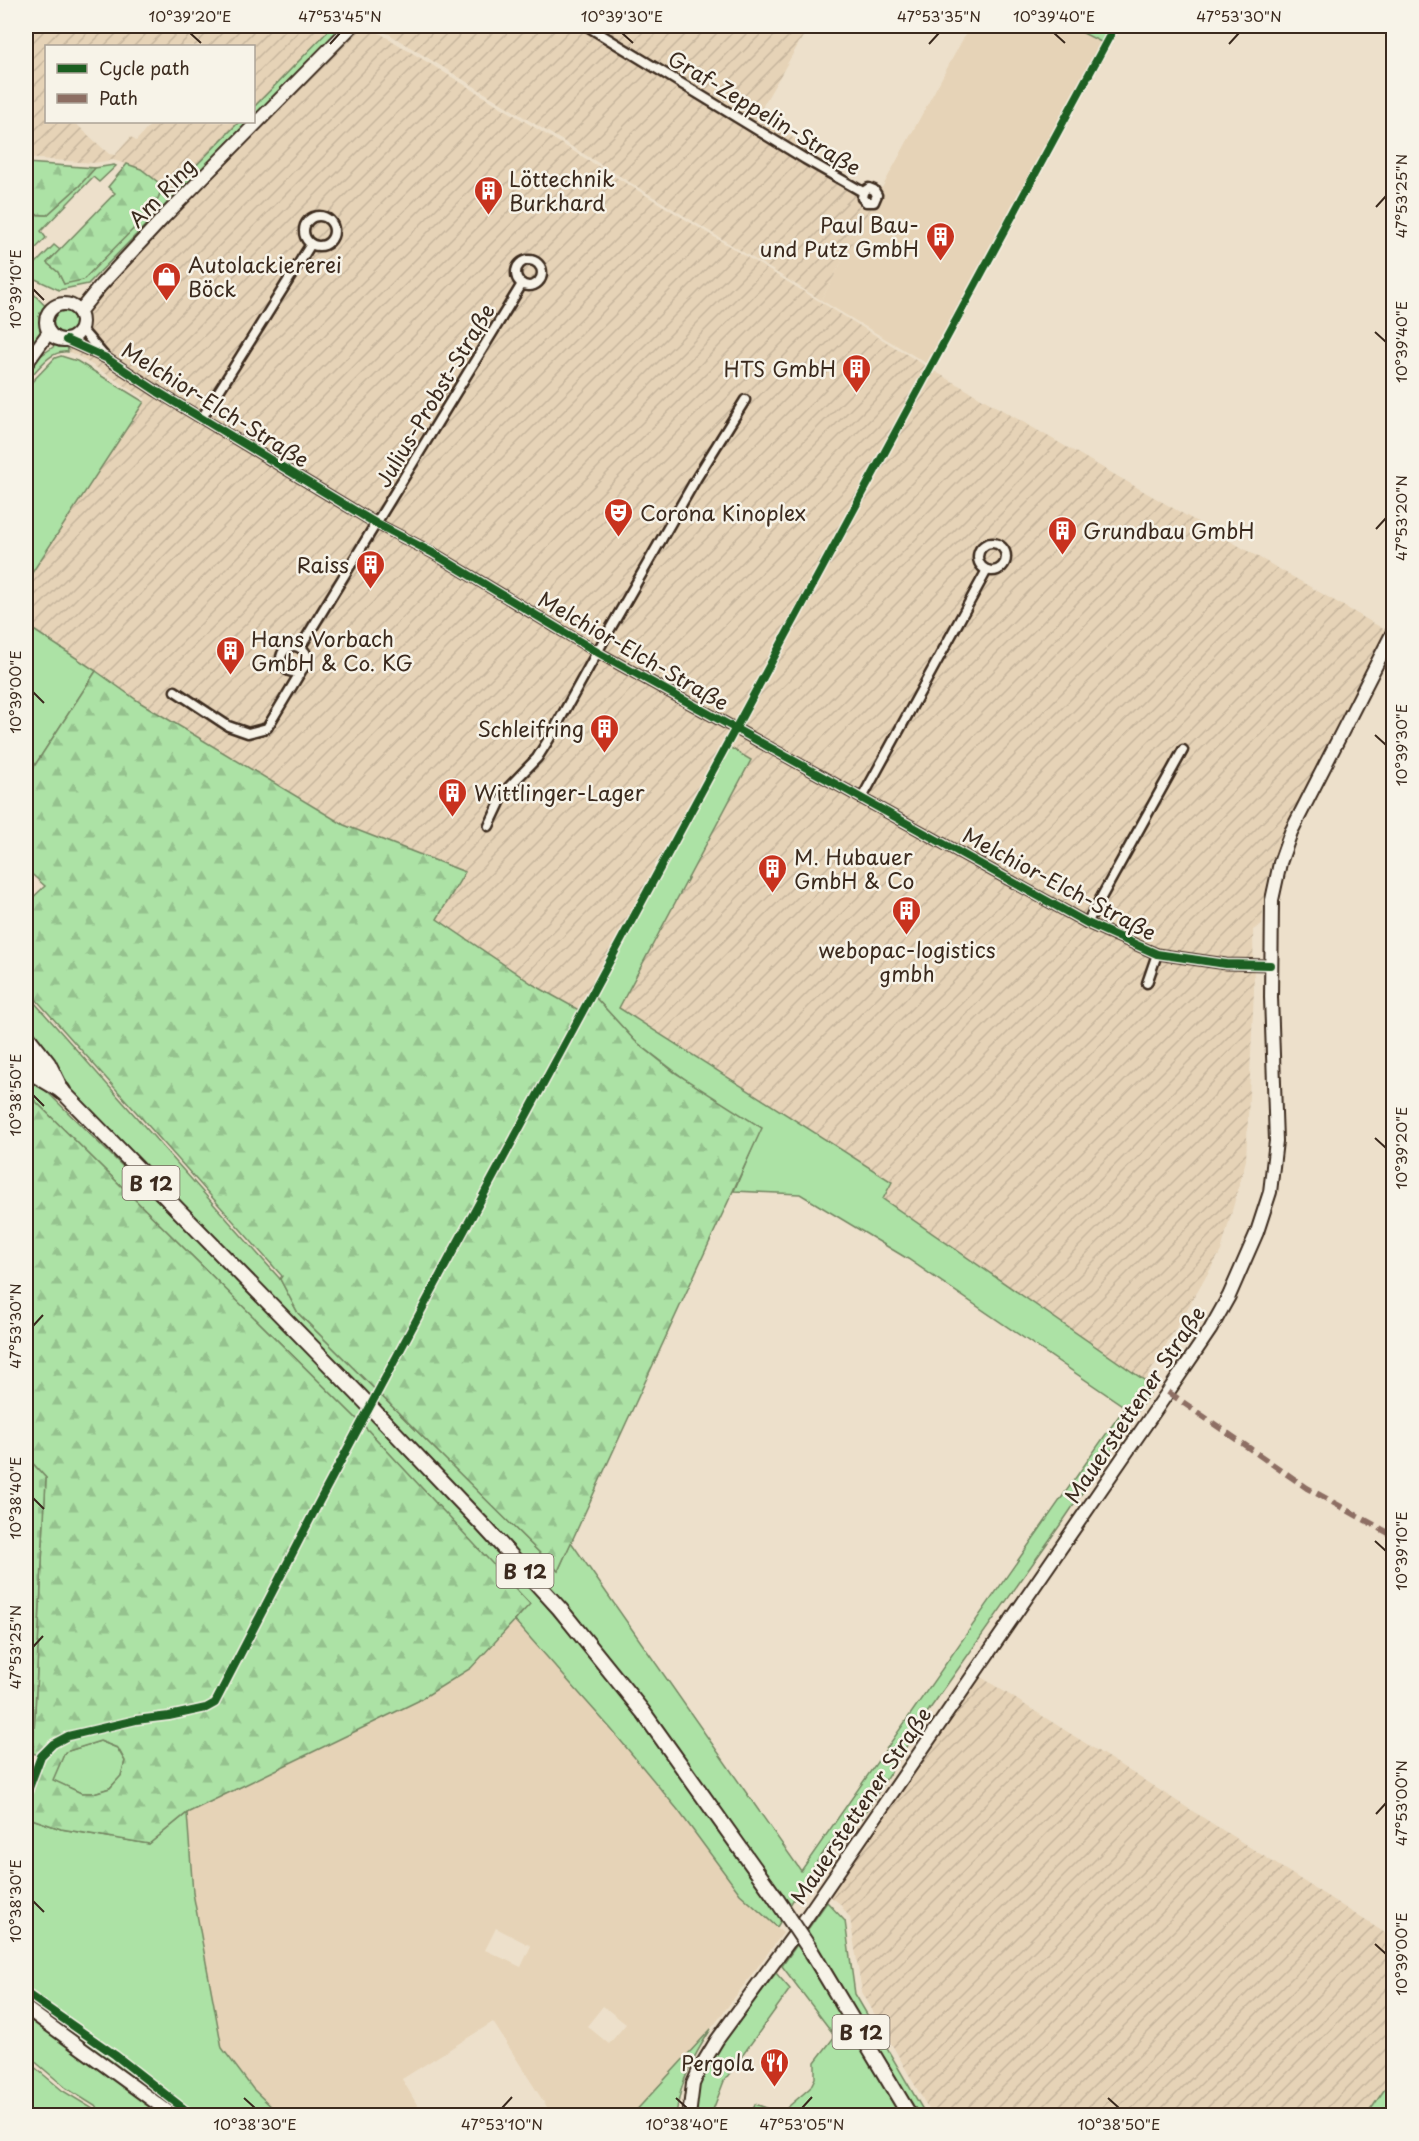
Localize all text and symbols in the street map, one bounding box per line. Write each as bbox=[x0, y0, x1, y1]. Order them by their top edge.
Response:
text: 10°39'20"E bbox=[148, 4, 232, 27]
text: 47°53'45"N bbox=[298, 4, 382, 27]
text: 10°39'30"E bbox=[581, 4, 663, 27]
text: 47°53'35"N bbox=[897, 4, 981, 27]
text: 10°39'40"E bbox=[1013, 4, 1095, 27]
text: 47°53'30"N bbox=[1196, 4, 1282, 27]
street label: Graf-Zeppelin-Straße bbox=[662, 42, 868, 182]
legend bbox=[45, 45, 255, 123]
text: Cycle path bbox=[99, 54, 190, 81]
text: Path bbox=[99, 84, 138, 111]
street label: Am Ring bbox=[120, 150, 202, 234]
text: 47°53'25"N bbox=[1389, 154, 1412, 238]
place label: Löttechnik Burkhard bbox=[509, 162, 615, 218]
building icon: Löttechnik Burkhard bbox=[472, 174, 504, 216]
place label: Paul Bau- und Putz GmbH bbox=[760, 208, 919, 264]
building icon: Paul Bau- und Putz GmbH bbox=[924, 220, 956, 262]
place label: Autolackiererei Böck bbox=[188, 248, 342, 304]
text: 10°39'10"E bbox=[3, 249, 26, 329]
shop icon: Autolackiererei Böck bbox=[151, 260, 183, 302]
street label: Julius-Probst-Straße bbox=[366, 297, 502, 493]
text: 10°39'40"E bbox=[1389, 301, 1412, 383]
street label: Melchior-Elch-Straße bbox=[116, 333, 316, 475]
place label: HTS GmbH bbox=[724, 352, 836, 384]
building icon: HTS GmbH bbox=[841, 352, 873, 394]
text: 47°53'20"N bbox=[1389, 475, 1412, 561]
theatre icon: Corona Kinoplex bbox=[603, 496, 635, 538]
place label: Corona Kinoplex bbox=[640, 496, 806, 528]
building icon: Grundbau GmbH bbox=[1046, 514, 1078, 556]
place label: Grundbau GmbH bbox=[1083, 514, 1255, 546]
place label: Raiss bbox=[297, 548, 349, 580]
building icon: Raiss bbox=[354, 548, 386, 590]
street label: Melchior-Elch-Straße bbox=[533, 582, 735, 718]
place label: Hans Vorbach GmbH & Co. KG bbox=[251, 622, 413, 678]
building icon: Hans Vorbach GmbH & Co. KG bbox=[214, 634, 246, 676]
text: 10°39'00"E bbox=[3, 650, 26, 734]
text: 10°39'30"E bbox=[1389, 704, 1412, 786]
place label: Schleifring bbox=[477, 712, 584, 744]
building icon: Schleifring bbox=[589, 712, 621, 754]
building icon: Wittlinger-Lager bbox=[437, 776, 469, 818]
place label: Wittlinger-Lager bbox=[474, 776, 645, 808]
street label: Melchior-Elch-Straße bbox=[957, 818, 1163, 948]
place label: M. Hubauer GmbH & Co bbox=[794, 840, 914, 896]
building icon: M. Hubauer GmbH & Co bbox=[757, 852, 789, 894]
building icon: webopac-logistics gmbh bbox=[891, 894, 923, 936]
place label: webopac-logistics gmbh bbox=[818, 933, 996, 989]
text: 10°38'50"E bbox=[3, 1054, 26, 1136]
text: 10°39'20"E bbox=[1389, 1106, 1412, 1190]
road number: B 12 bbox=[122, 1166, 180, 1200]
text: 47°53'30"N bbox=[3, 1283, 26, 1369]
street label: Mauerstettener Straße bbox=[1056, 1299, 1212, 1509]
text: 10°38'40"E bbox=[3, 1456, 26, 1540]
text: 10°39'10"E bbox=[1389, 1511, 1412, 1591]
road number: B 12 bbox=[496, 1554, 554, 1588]
text: 47°53'25"N bbox=[3, 1605, 26, 1689]
street label: Mauerstettener Straße bbox=[782, 1700, 938, 1910]
text: 47°53'00"N bbox=[1389, 1760, 1412, 1846]
text: 10°38'30"E bbox=[3, 1859, 26, 1943]
text: 10°39'00"E bbox=[1389, 1912, 1412, 1996]
road number: B 12 bbox=[832, 2015, 890, 2049]
place label: Pergola bbox=[681, 2046, 754, 2078]
restaurant icon: Pergola bbox=[759, 2046, 791, 2088]
text: 10°38'30"E bbox=[213, 2112, 297, 2135]
text: 47°53'10"N bbox=[461, 2112, 543, 2135]
text: 10°38'40"E bbox=[645, 2112, 729, 2135]
text: 47°53'05"N bbox=[760, 2112, 844, 2135]
text: 10°38'50"E bbox=[1078, 2112, 1160, 2135]

